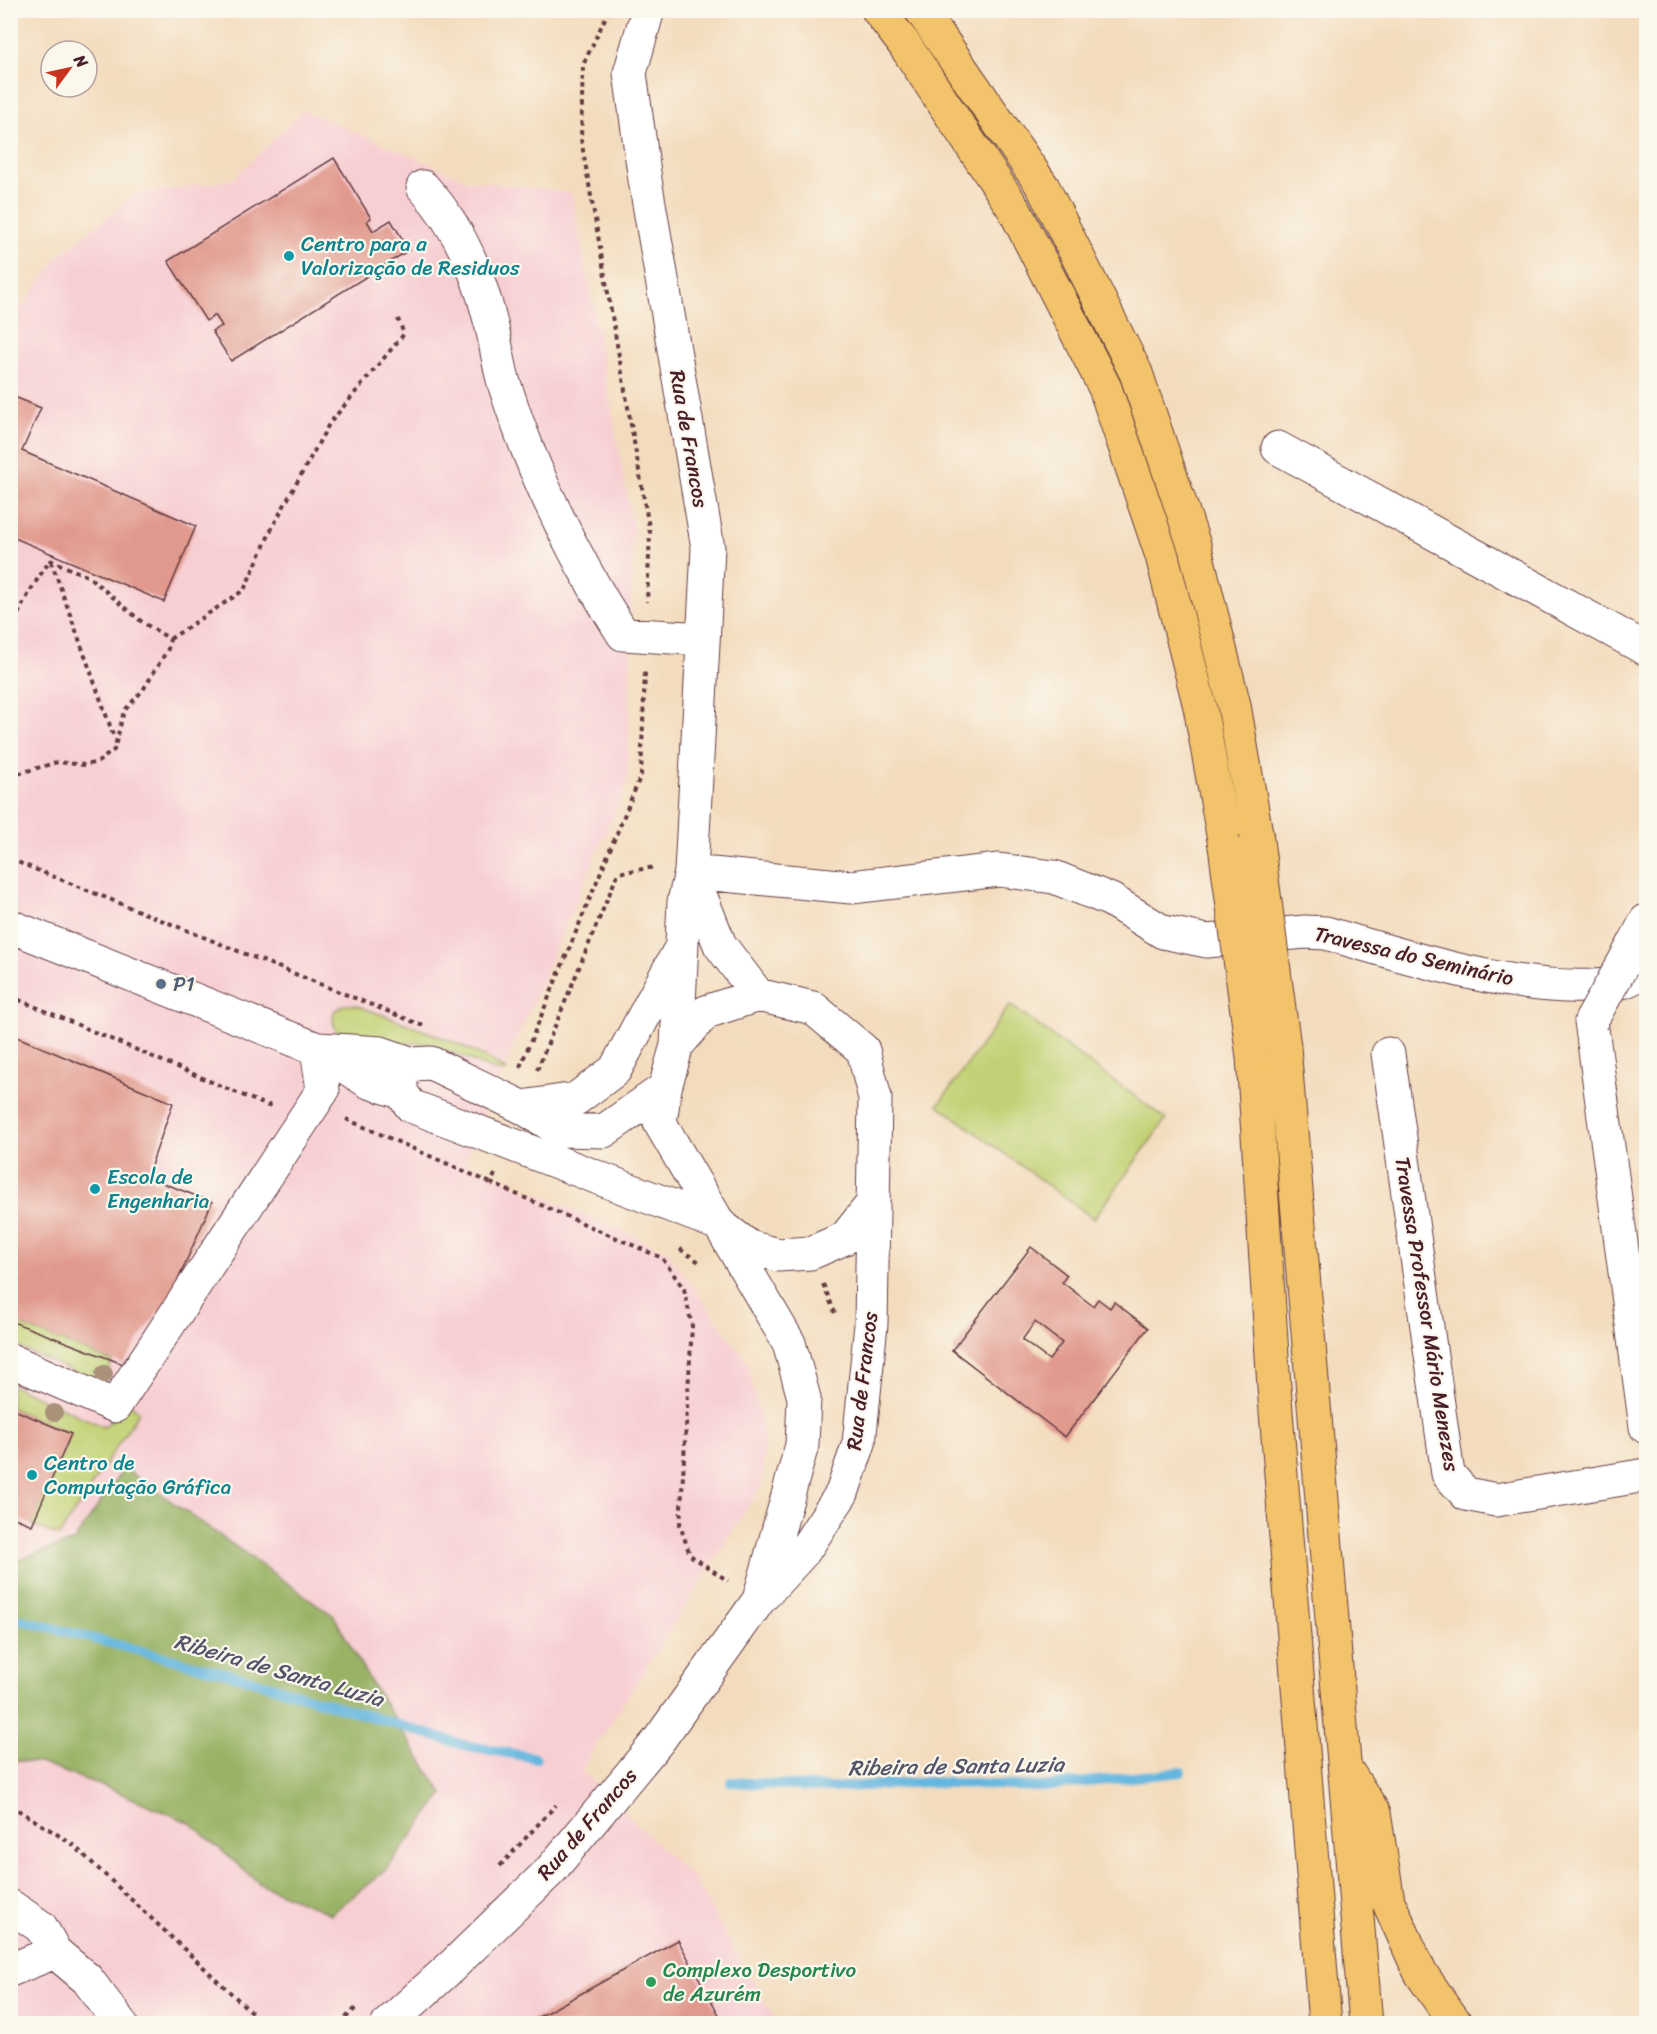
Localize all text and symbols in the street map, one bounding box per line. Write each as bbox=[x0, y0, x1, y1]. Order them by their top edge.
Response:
north arrow bbox=[39, 39, 99, 99]
text: N bbox=[65, 48, 97, 74]
place label: Centro para a Valorização de Residuos bbox=[301, 225, 520, 287]
marker: Centro para a Valorização de Residuos bbox=[282, 249, 296, 263]
street label: Rua de Francos bbox=[658, 367, 720, 511]
street label: Travessa do Seminário bbox=[1310, 915, 1518, 998]
place label: P1 bbox=[173, 965, 195, 1003]
marker: P1 bbox=[154, 977, 168, 991]
street label: Travessa Professor Mário Menezes bbox=[1383, 1154, 1471, 1475]
place label: Escola de Engenharia bbox=[107, 1158, 210, 1220]
marker: Escola de Engenharia bbox=[88, 1182, 102, 1196]
street label: Rua de Francos bbox=[835, 1309, 889, 1453]
place label: Centro de Computação Gráfica bbox=[44, 1444, 232, 1506]
marker: Centro de Computação Gráfica bbox=[25, 1468, 39, 1482]
water label: Ribeira de Santa Luzia bbox=[170, 1621, 390, 1719]
water label: Ribeira de Santa Luzia bbox=[848, 1745, 1066, 1787]
street label: Rua de Francos bbox=[527, 1759, 647, 1889]
place label: Complexo Desportivo de Azurém bbox=[663, 1951, 856, 2013]
marker: Complexo Desportivo de Azurém bbox=[644, 1975, 658, 1989]

